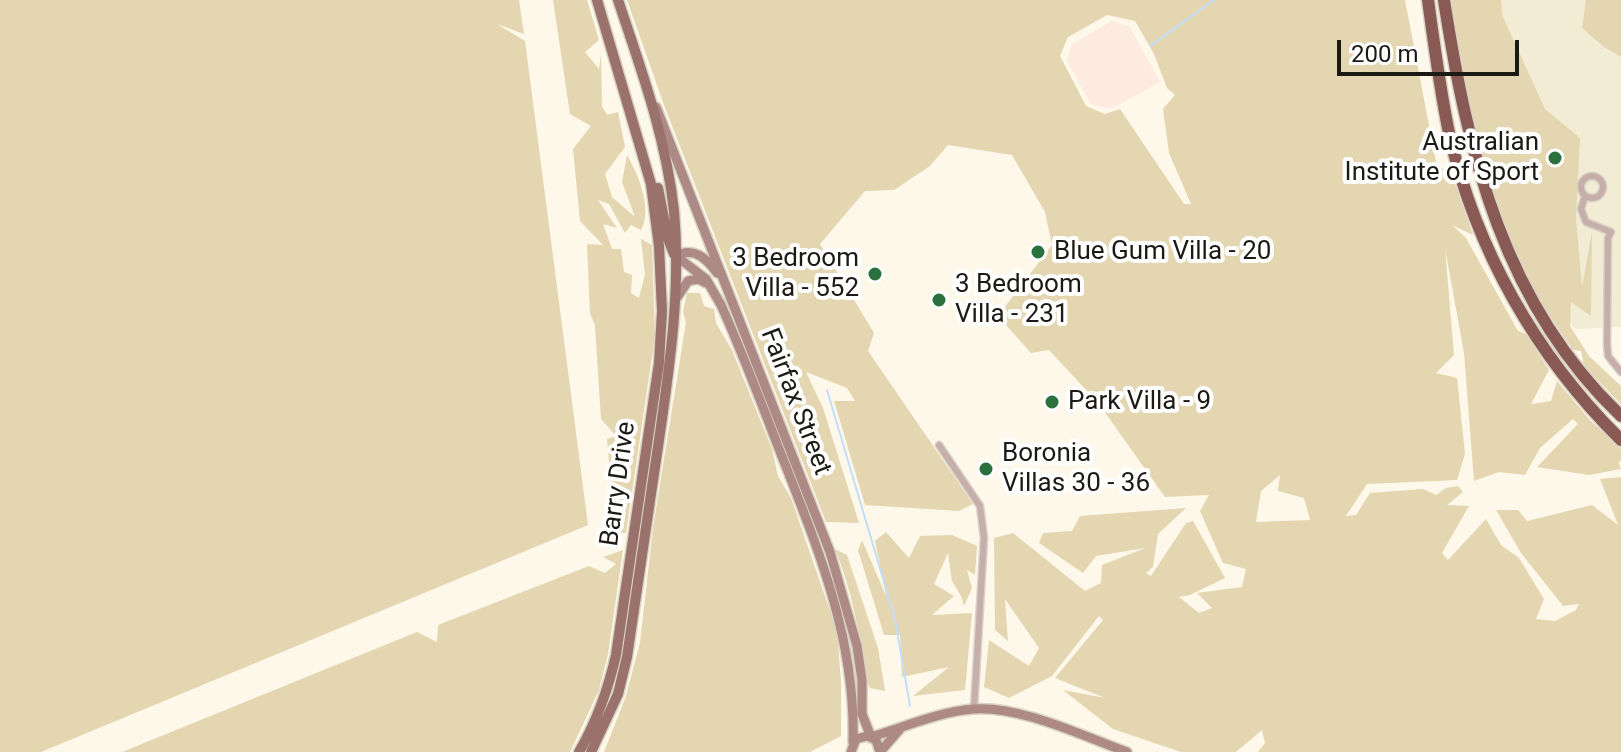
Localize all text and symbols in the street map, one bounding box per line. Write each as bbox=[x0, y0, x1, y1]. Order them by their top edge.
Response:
scale bar bbox=[1341, 24, 1523, 74]
text: 200 m bbox=[1351, 40, 1418, 68]
place label: Australian Institute of Sport bbox=[1345, 127, 1539, 188]
marker: Australian Institute of Sport bbox=[1546, 149, 1564, 167]
place label: Blue Gum Villa - 20 bbox=[1054, 236, 1271, 268]
place label: 3 Bedroom Villa - 552 bbox=[732, 243, 859, 304]
marker: Blue Gum Villa - 20 bbox=[1029, 243, 1047, 261]
marker: 3 Bedroom Villa - 552 bbox=[866, 265, 884, 283]
place label: 3 Bedroom Villa - 231 bbox=[955, 269, 1082, 330]
marker: 3 Bedroom Villa - 231 bbox=[930, 291, 948, 309]
street label: Fairfax Street bbox=[753, 324, 837, 480]
place label: Park Villa - 9 bbox=[1068, 386, 1211, 418]
marker: Park Villa - 9 bbox=[1043, 393, 1061, 411]
street label: Barry Drive bbox=[595, 420, 643, 548]
place label: Boronia Villas 30 - 36 bbox=[1002, 438, 1150, 500]
marker: Boronia Villas 30 - 36 bbox=[977, 460, 995, 478]

